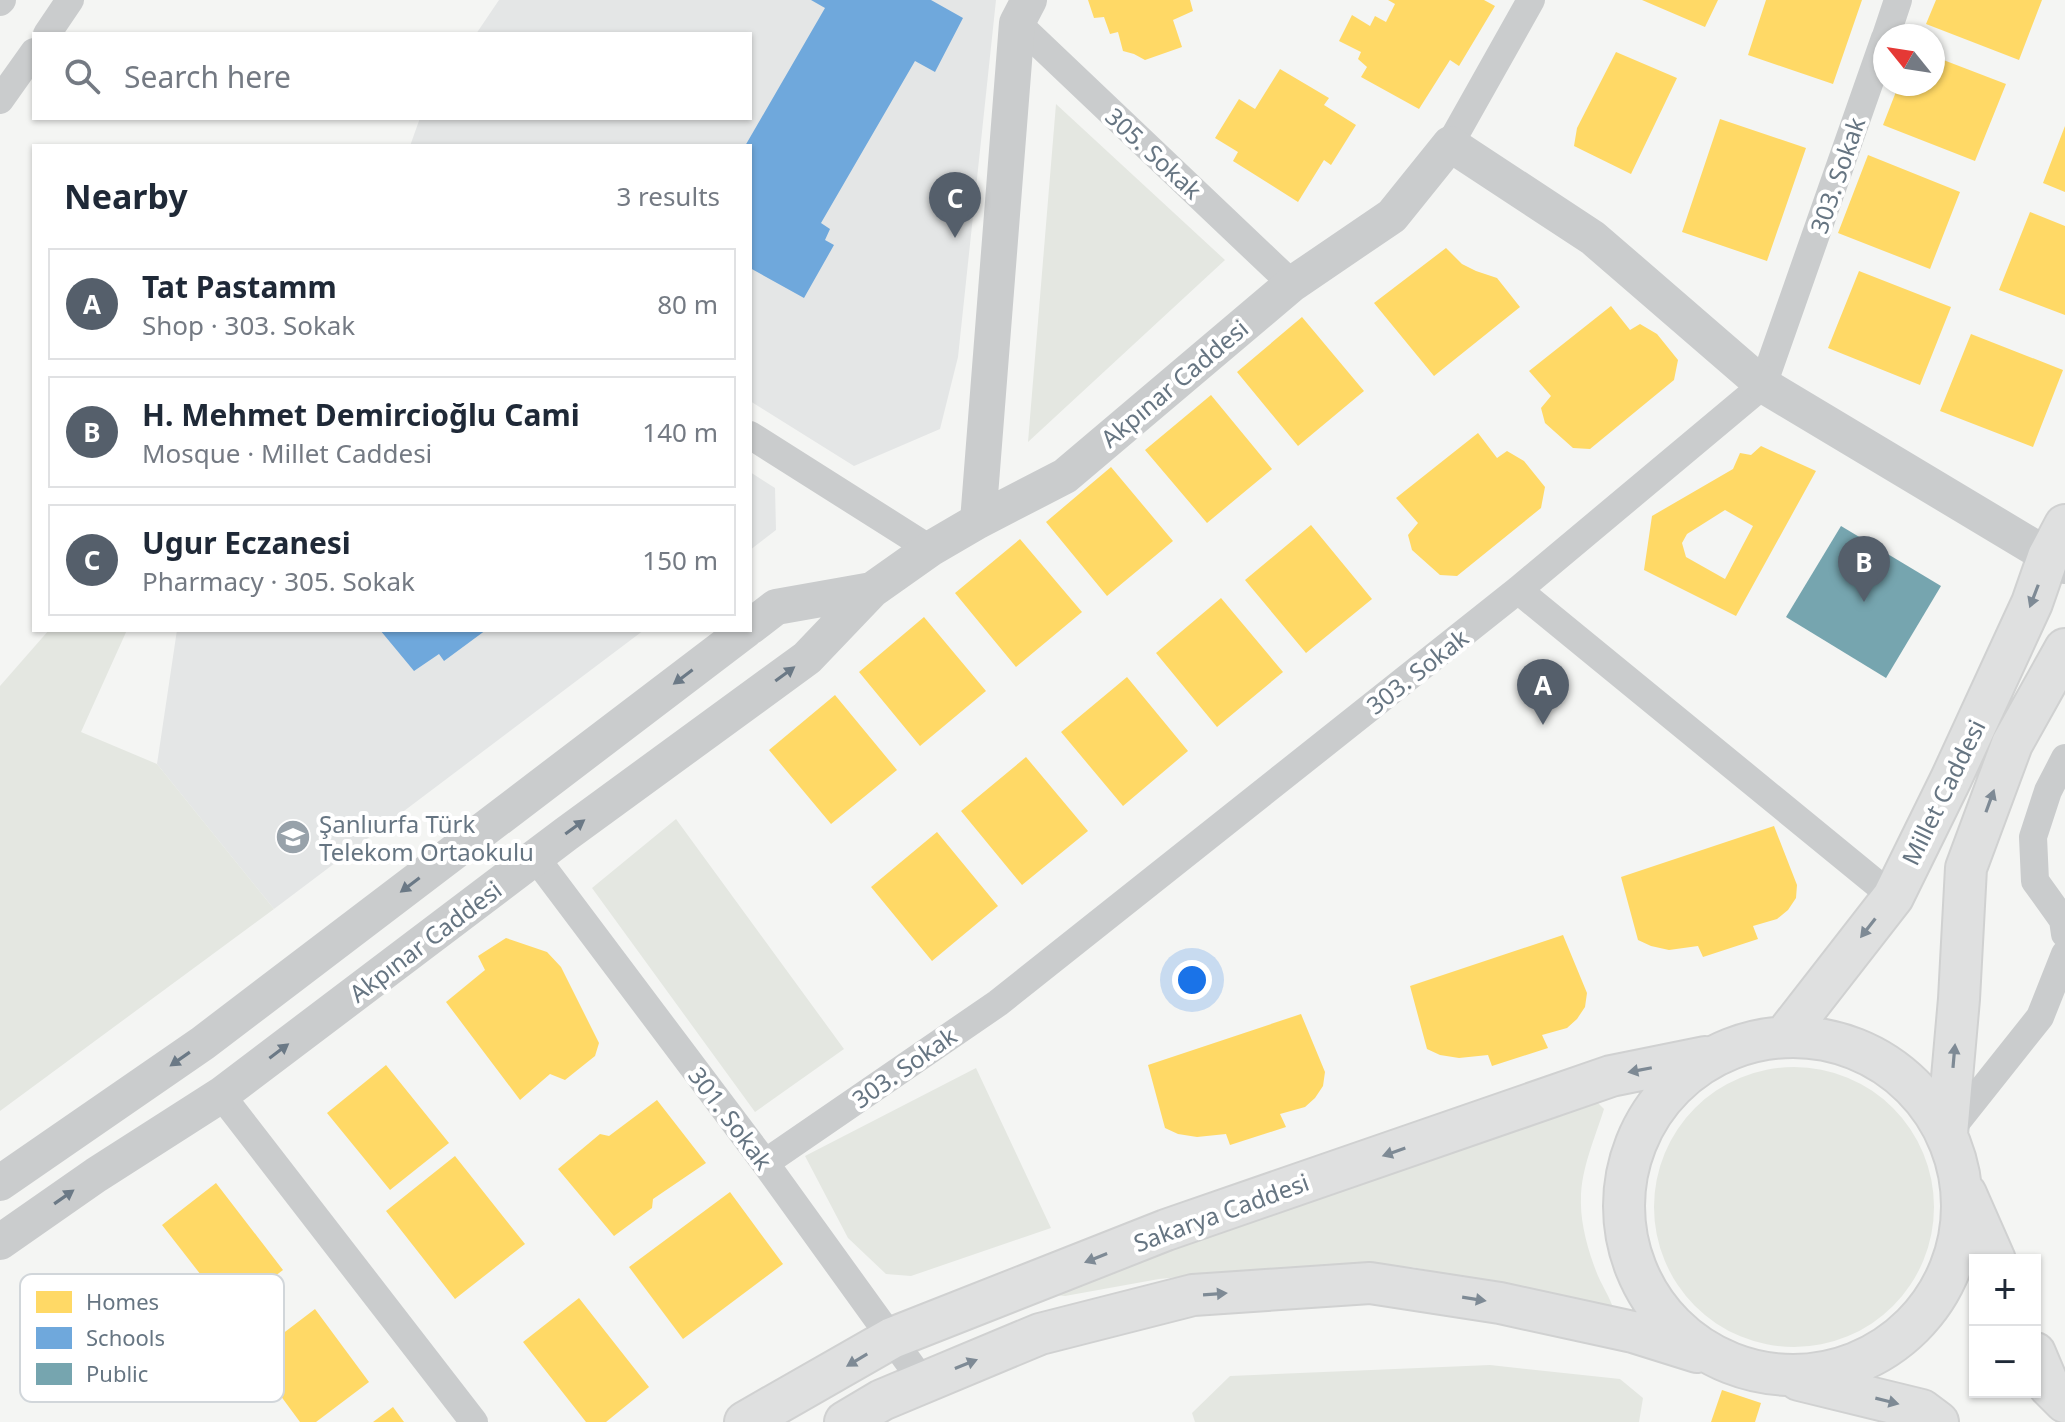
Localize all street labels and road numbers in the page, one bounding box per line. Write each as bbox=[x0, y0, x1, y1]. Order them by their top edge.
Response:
street label: 305. Sokak bbox=[1099, 100, 1210, 206]
street label: 303. Sokak bbox=[1802, 112, 1872, 237]
street label: Akpınar Caddesi bbox=[1093, 312, 1255, 454]
street label: 303. Sokak bbox=[1359, 621, 1475, 721]
street label: Millet Caddesi bbox=[1894, 714, 1992, 870]
street label: Akpınar Caddesi bbox=[342, 873, 508, 1009]
street label: 303. Sokak bbox=[845, 1019, 963, 1115]
street label: 301. Sokak bbox=[682, 1060, 781, 1176]
street label: Sakarya Caddesi bbox=[1129, 1165, 1313, 1259]

